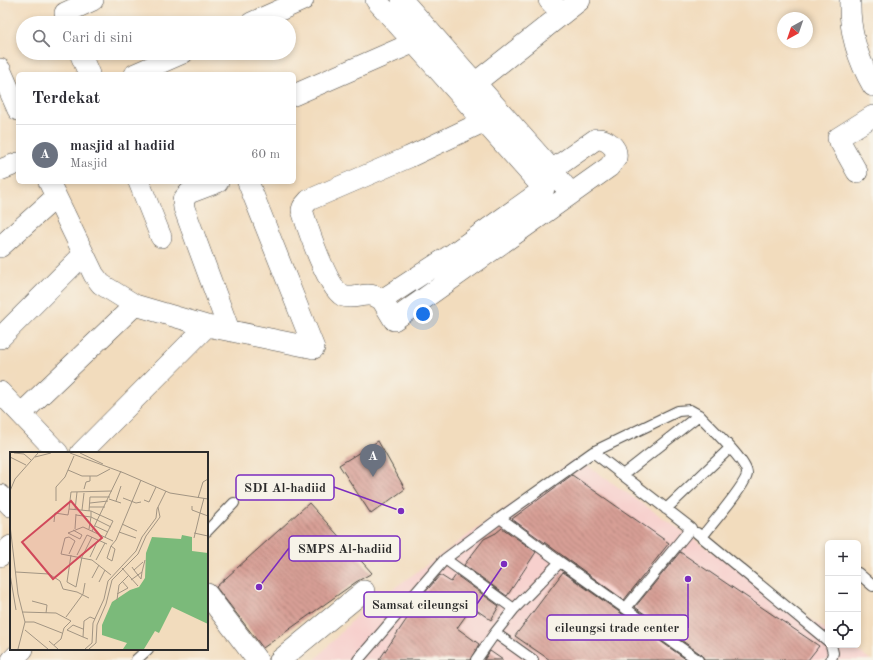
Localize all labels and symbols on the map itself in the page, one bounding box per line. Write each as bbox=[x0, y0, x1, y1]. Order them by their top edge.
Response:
north arrow bbox=[777, 12, 813, 48]
your location bbox=[413, 304, 433, 324]
pin: A bbox=[360, 444, 386, 477]
inset map bbox=[10, 452, 208, 650]
callout: SDI Al-hadiid bbox=[236, 475, 334, 500]
text: SDI Al-hadiid bbox=[244, 482, 326, 495]
callout: SMPS Al-hadiid bbox=[289, 536, 400, 561]
text: SMPS Al-hadiid bbox=[298, 543, 392, 556]
callout: Samsat cileungsi bbox=[364, 592, 477, 617]
text: Samsat cileungsi bbox=[372, 599, 469, 612]
callout: cileungsi trade center bbox=[547, 615, 688, 640]
text: cileungsi trade center bbox=[555, 622, 680, 635]

